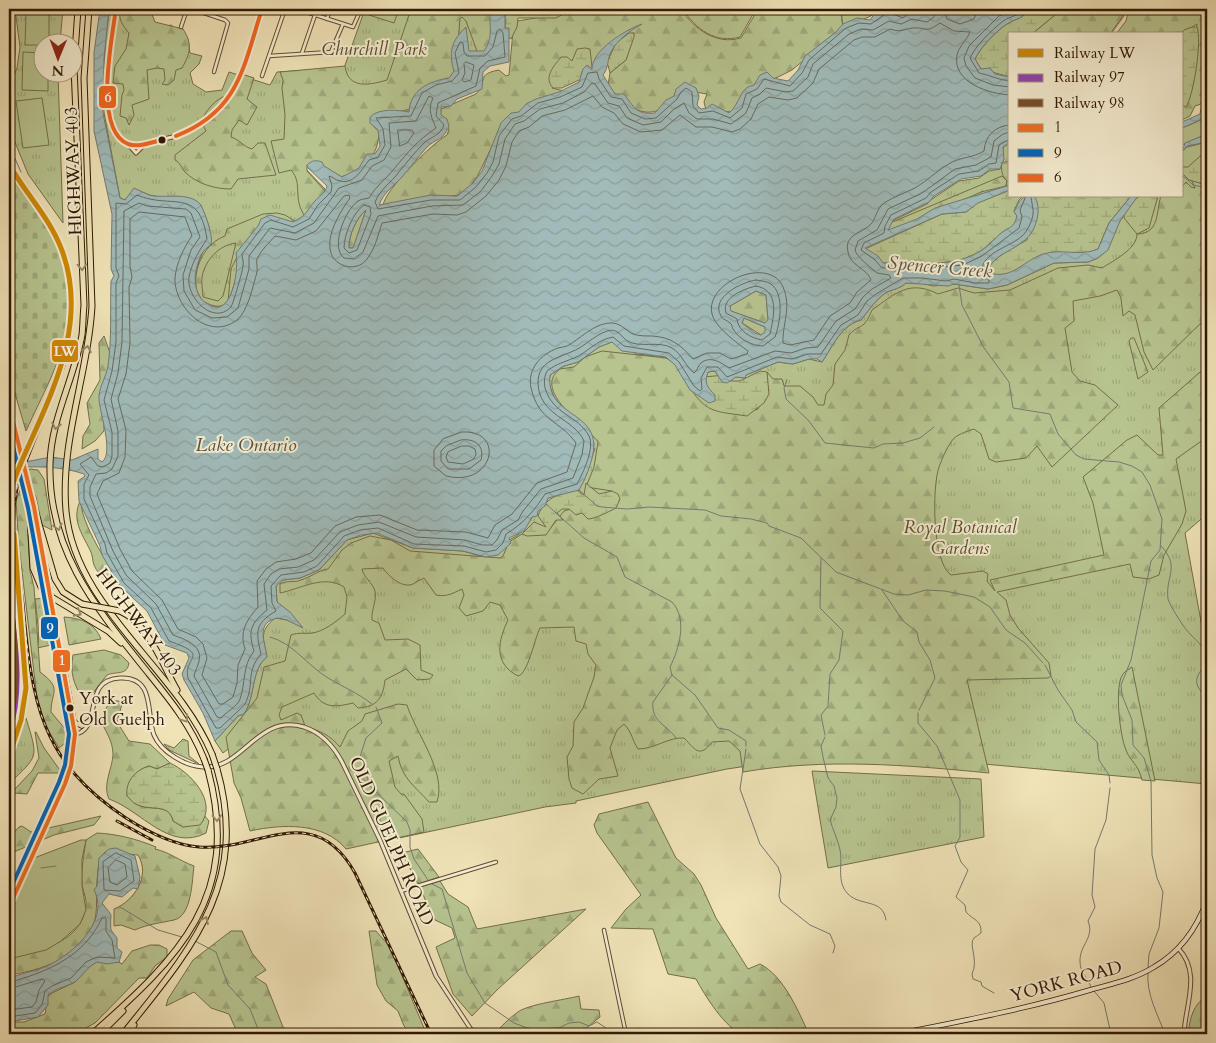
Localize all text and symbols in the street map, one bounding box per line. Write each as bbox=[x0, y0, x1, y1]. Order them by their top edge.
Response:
north arrow bbox=[32, 32, 82, 82]
legend bbox=[1008, 32, 1184, 198]
park label: Churchill Park bbox=[321, 37, 427, 62]
text: Railway LW bbox=[1054, 43, 1135, 63]
text: N bbox=[52, 61, 64, 80]
text: Railway 97 bbox=[1054, 67, 1125, 87]
line badge: 6 bbox=[98, 85, 117, 109]
text: 6 bbox=[104, 88, 112, 107]
text: Railway 98 bbox=[1054, 93, 1125, 113]
street label: HIGHWAY 403 bbox=[59, 106, 88, 236]
text: 1 bbox=[1054, 117, 1062, 137]
unlabelled marker bbox=[157, 135, 167, 145]
text: 9 bbox=[1054, 143, 1062, 163]
text: 6 bbox=[1054, 167, 1062, 187]
water label: Spencer Creek bbox=[886, 249, 994, 285]
one-way arrow bbox=[76, 263, 87, 271]
line badge: LW bbox=[51, 339, 79, 363]
text: LW bbox=[53, 342, 78, 361]
one-way arrow bbox=[81, 345, 92, 354]
one-way arrow bbox=[51, 421, 61, 430]
water label: Lake Ontario bbox=[196, 432, 297, 458]
park label: Royal Botanical Gardens bbox=[903, 515, 1018, 561]
one-way arrow bbox=[52, 522, 62, 530]
street label: HIGHWAY 403 bbox=[90, 563, 187, 681]
one-way arrow bbox=[72, 607, 81, 617]
line badge: 9 bbox=[40, 616, 59, 640]
text: 9 bbox=[46, 619, 54, 638]
line badge: 1 bbox=[52, 649, 71, 673]
text: 1 bbox=[58, 651, 66, 670]
place label: York at Old Guelph bbox=[79, 687, 166, 731]
marker: York at Old Guelph bbox=[65, 703, 75, 713]
one-way arrow bbox=[178, 714, 188, 723]
street label: OLD GUELPH ROAD bbox=[343, 753, 440, 930]
one-way arrow bbox=[212, 814, 223, 822]
one-way arrow bbox=[199, 917, 209, 926]
street label: YORK ROAD bbox=[1007, 955, 1125, 1008]

